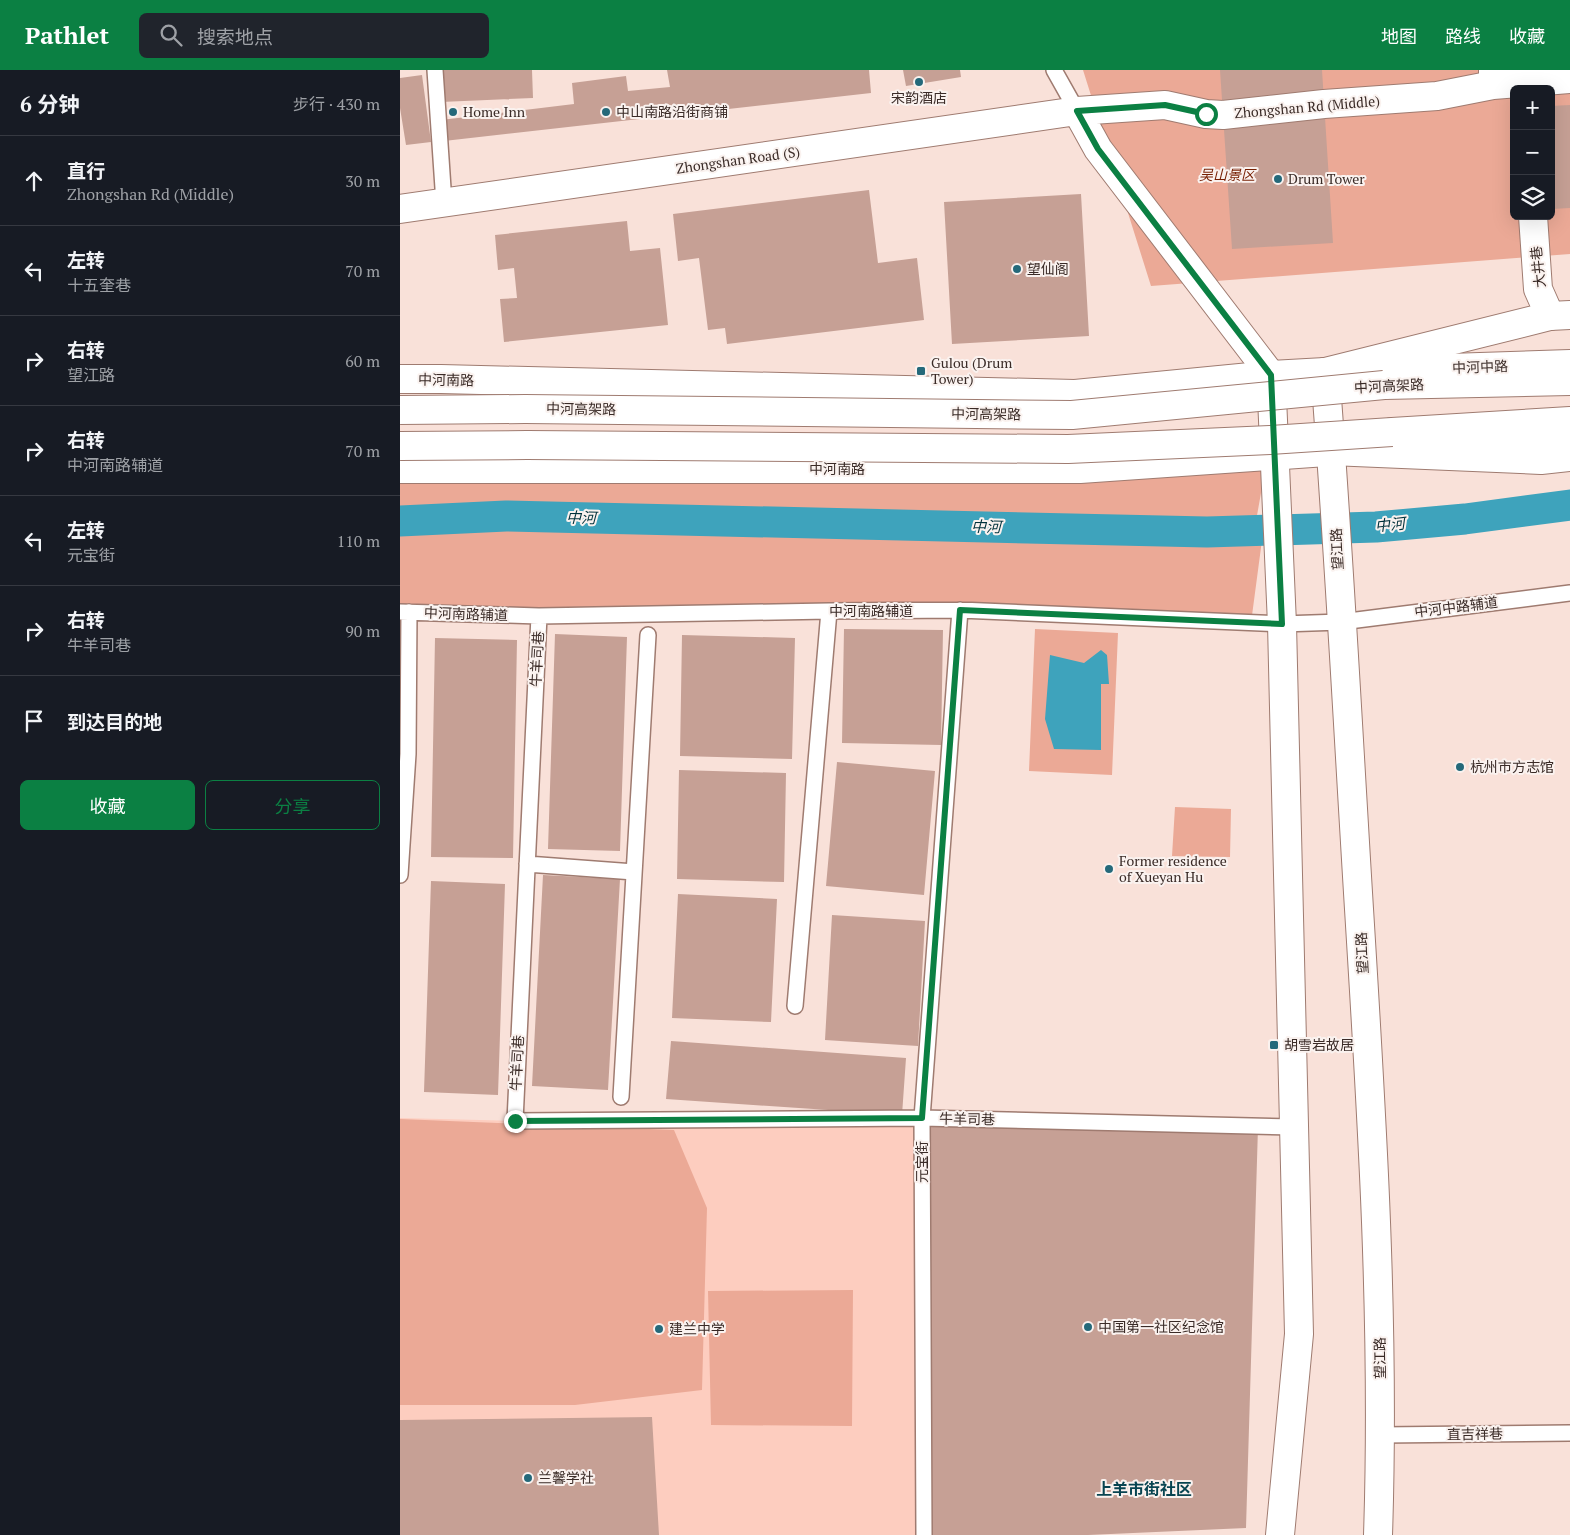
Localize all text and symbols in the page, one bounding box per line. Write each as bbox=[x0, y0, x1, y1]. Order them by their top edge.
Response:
search box bbox=[139, 13, 489, 58]
text: Pathlet bbox=[25, 19, 109, 51]
icon: search bbox=[157, 21, 185, 49]
text: 搜索地点 bbox=[197, 24, 273, 49]
text: 地图 bbox=[1381, 24, 1417, 48]
text: 路线 bbox=[1445, 24, 1481, 48]
text: 收藏 bbox=[1509, 24, 1545, 48]
marker: 宋韵酒店 bbox=[913, 76, 925, 88]
map controls bbox=[1510, 85, 1555, 220]
button: + bbox=[1510, 85, 1555, 130]
place label: 宋韵酒店 bbox=[891, 88, 947, 107]
text: 6 分钟 bbox=[20, 90, 80, 118]
street label: Zhongshan Rd (Middle) bbox=[1233, 91, 1381, 122]
text: 步行 · 430 m bbox=[293, 93, 380, 115]
place label: Home Inn bbox=[463, 102, 526, 121]
place label: 中山南路沿街商铺 bbox=[616, 102, 728, 121]
route start bbox=[1195, 103, 1218, 126]
marker: Home Inn bbox=[447, 106, 459, 118]
marker: 中山南路沿街商铺 bbox=[600, 106, 612, 118]
button: − bbox=[1510, 130, 1555, 175]
street label: Zhongshan Road (S) bbox=[675, 141, 801, 178]
text: 直行 bbox=[67, 158, 105, 183]
park label: 吴山景区 bbox=[1199, 165, 1257, 184]
icon: ahead bbox=[20, 167, 48, 195]
place label: Drum Tower bbox=[1288, 169, 1365, 188]
text: 30 m bbox=[345, 170, 380, 192]
marker: Drum Tower bbox=[1272, 173, 1284, 185]
button: layers bbox=[1510, 175, 1555, 220]
text: Zhongshan Rd (Middle) bbox=[67, 183, 234, 205]
street label: 大井巷 bbox=[1526, 245, 1549, 289]
text: 左转 bbox=[67, 247, 105, 272]
icon: left bbox=[20, 257, 48, 285]
place label: 望仙阁 bbox=[1027, 259, 1069, 278]
text: 70 m bbox=[345, 260, 380, 282]
marker: 望仙阁 bbox=[1011, 263, 1023, 275]
text: 十五奎巷 bbox=[67, 274, 131, 296]
text: 右转 bbox=[67, 337, 105, 362]
icon: right bbox=[20, 347, 48, 375]
text: 60 m bbox=[345, 350, 380, 372]
place label: Gulou (Drum Tower) bbox=[931, 353, 1012, 388]
street label: 中河中路 bbox=[1452, 356, 1508, 377]
text: 望江路 bbox=[67, 364, 115, 386]
marker: Gulou (Drum Tower) bbox=[915, 365, 927, 377]
street label: 中河南路 bbox=[418, 370, 474, 389]
street label: 中河高架路 bbox=[1354, 374, 1424, 397]
street label: 中河高架路 bbox=[546, 398, 616, 419]
street label: 中河高架路 bbox=[951, 403, 1021, 424]
text: 右转 bbox=[67, 427, 105, 452]
icon: right bbox=[20, 437, 48, 465]
text: 70 m bbox=[345, 440, 380, 462]
text: 中河南路辅道 bbox=[67, 454, 163, 476]
street label: 中河南路 bbox=[809, 459, 865, 478]
water label: 中河 bbox=[566, 507, 599, 527]
water label: 中河 bbox=[1374, 512, 1409, 536]
water label: 中河 bbox=[971, 516, 1004, 536]
text: 左转 bbox=[67, 517, 105, 542]
icon: left bbox=[20, 527, 48, 555]
street label: 望江路 bbox=[1326, 528, 1347, 570]
text: 110 m bbox=[337, 530, 380, 552]
text: 元宝街 bbox=[67, 544, 115, 566]
street label: 中河中路辅道 bbox=[1413, 592, 1499, 621]
street label: 中河南路辅道 bbox=[829, 601, 913, 620]
street label: 中河南路辅道 bbox=[424, 603, 508, 624]
text: 右转 bbox=[67, 607, 105, 632]
icon: right bbox=[20, 617, 48, 645]
text: 90 m bbox=[345, 620, 380, 642]
street label: 牛羊司巷 bbox=[526, 631, 547, 687]
text: 牛羊司巷 bbox=[67, 634, 131, 656]
icon: arrive bbox=[20, 707, 48, 735]
text: 到达目的地 bbox=[67, 709, 162, 734]
place label: 杭州市方志馆 bbox=[1470, 757, 1554, 776]
marker: 杭州市方志馆 bbox=[1454, 761, 1466, 773]
button: 收藏 bbox=[20, 780, 195, 830]
button: 分享 bbox=[205, 780, 380, 830]
place label: Former residence of Xueyan Hu bbox=[1119, 851, 1227, 886]
marker: Former residence of Xueyan Hu bbox=[1103, 863, 1115, 875]
street label: 望江路 bbox=[1351, 932, 1372, 974]
street label: 牛羊司巷 bbox=[506, 1035, 527, 1091]
place label: 胡雪岩故居 bbox=[1284, 1035, 1354, 1054]
marker: 胡雪岩故居 bbox=[1268, 1039, 1280, 1051]
street label: 牛羊司巷 bbox=[939, 1109, 995, 1128]
route end bbox=[504, 1110, 527, 1133]
street label: 元宝街 bbox=[912, 1141, 931, 1183]
place label: 中国第一社区纪念馆 bbox=[1098, 1317, 1224, 1336]
place label: 建兰中学 bbox=[669, 1319, 725, 1338]
marker: 中国第一社区纪念馆 bbox=[1082, 1321, 1094, 1333]
marker: 建兰中学 bbox=[653, 1323, 665, 1335]
street label: 望江路 bbox=[1370, 1337, 1389, 1379]
street label: 直吉祥巷 bbox=[1447, 1424, 1503, 1443]
place label: 兰馨学社 bbox=[538, 1468, 594, 1487]
marker: 兰馨学社 bbox=[522, 1472, 534, 1484]
district label: 上羊市街社区 bbox=[1096, 1478, 1192, 1500]

